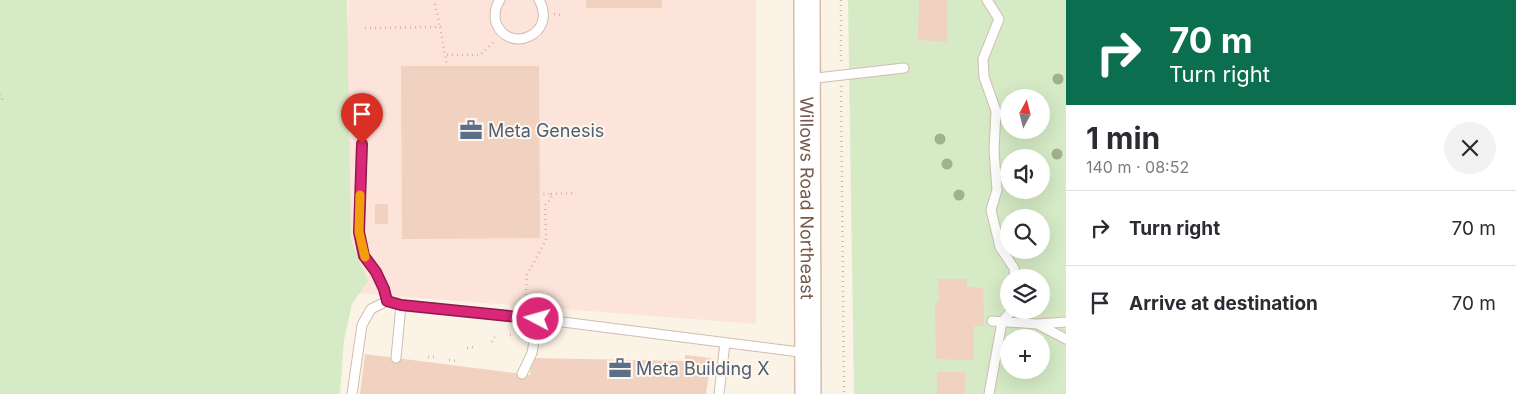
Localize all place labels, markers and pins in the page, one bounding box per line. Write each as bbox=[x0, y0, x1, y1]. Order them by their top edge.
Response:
pin bbox=[341, 93, 383, 144]
office icon: Meta Genesis bbox=[458, 117, 484, 143]
place label: Meta Genesis bbox=[488, 120, 604, 141]
office icon: Meta Building X bbox=[607, 355, 633, 381]
place label: Meta Building X bbox=[636, 358, 769, 379]

